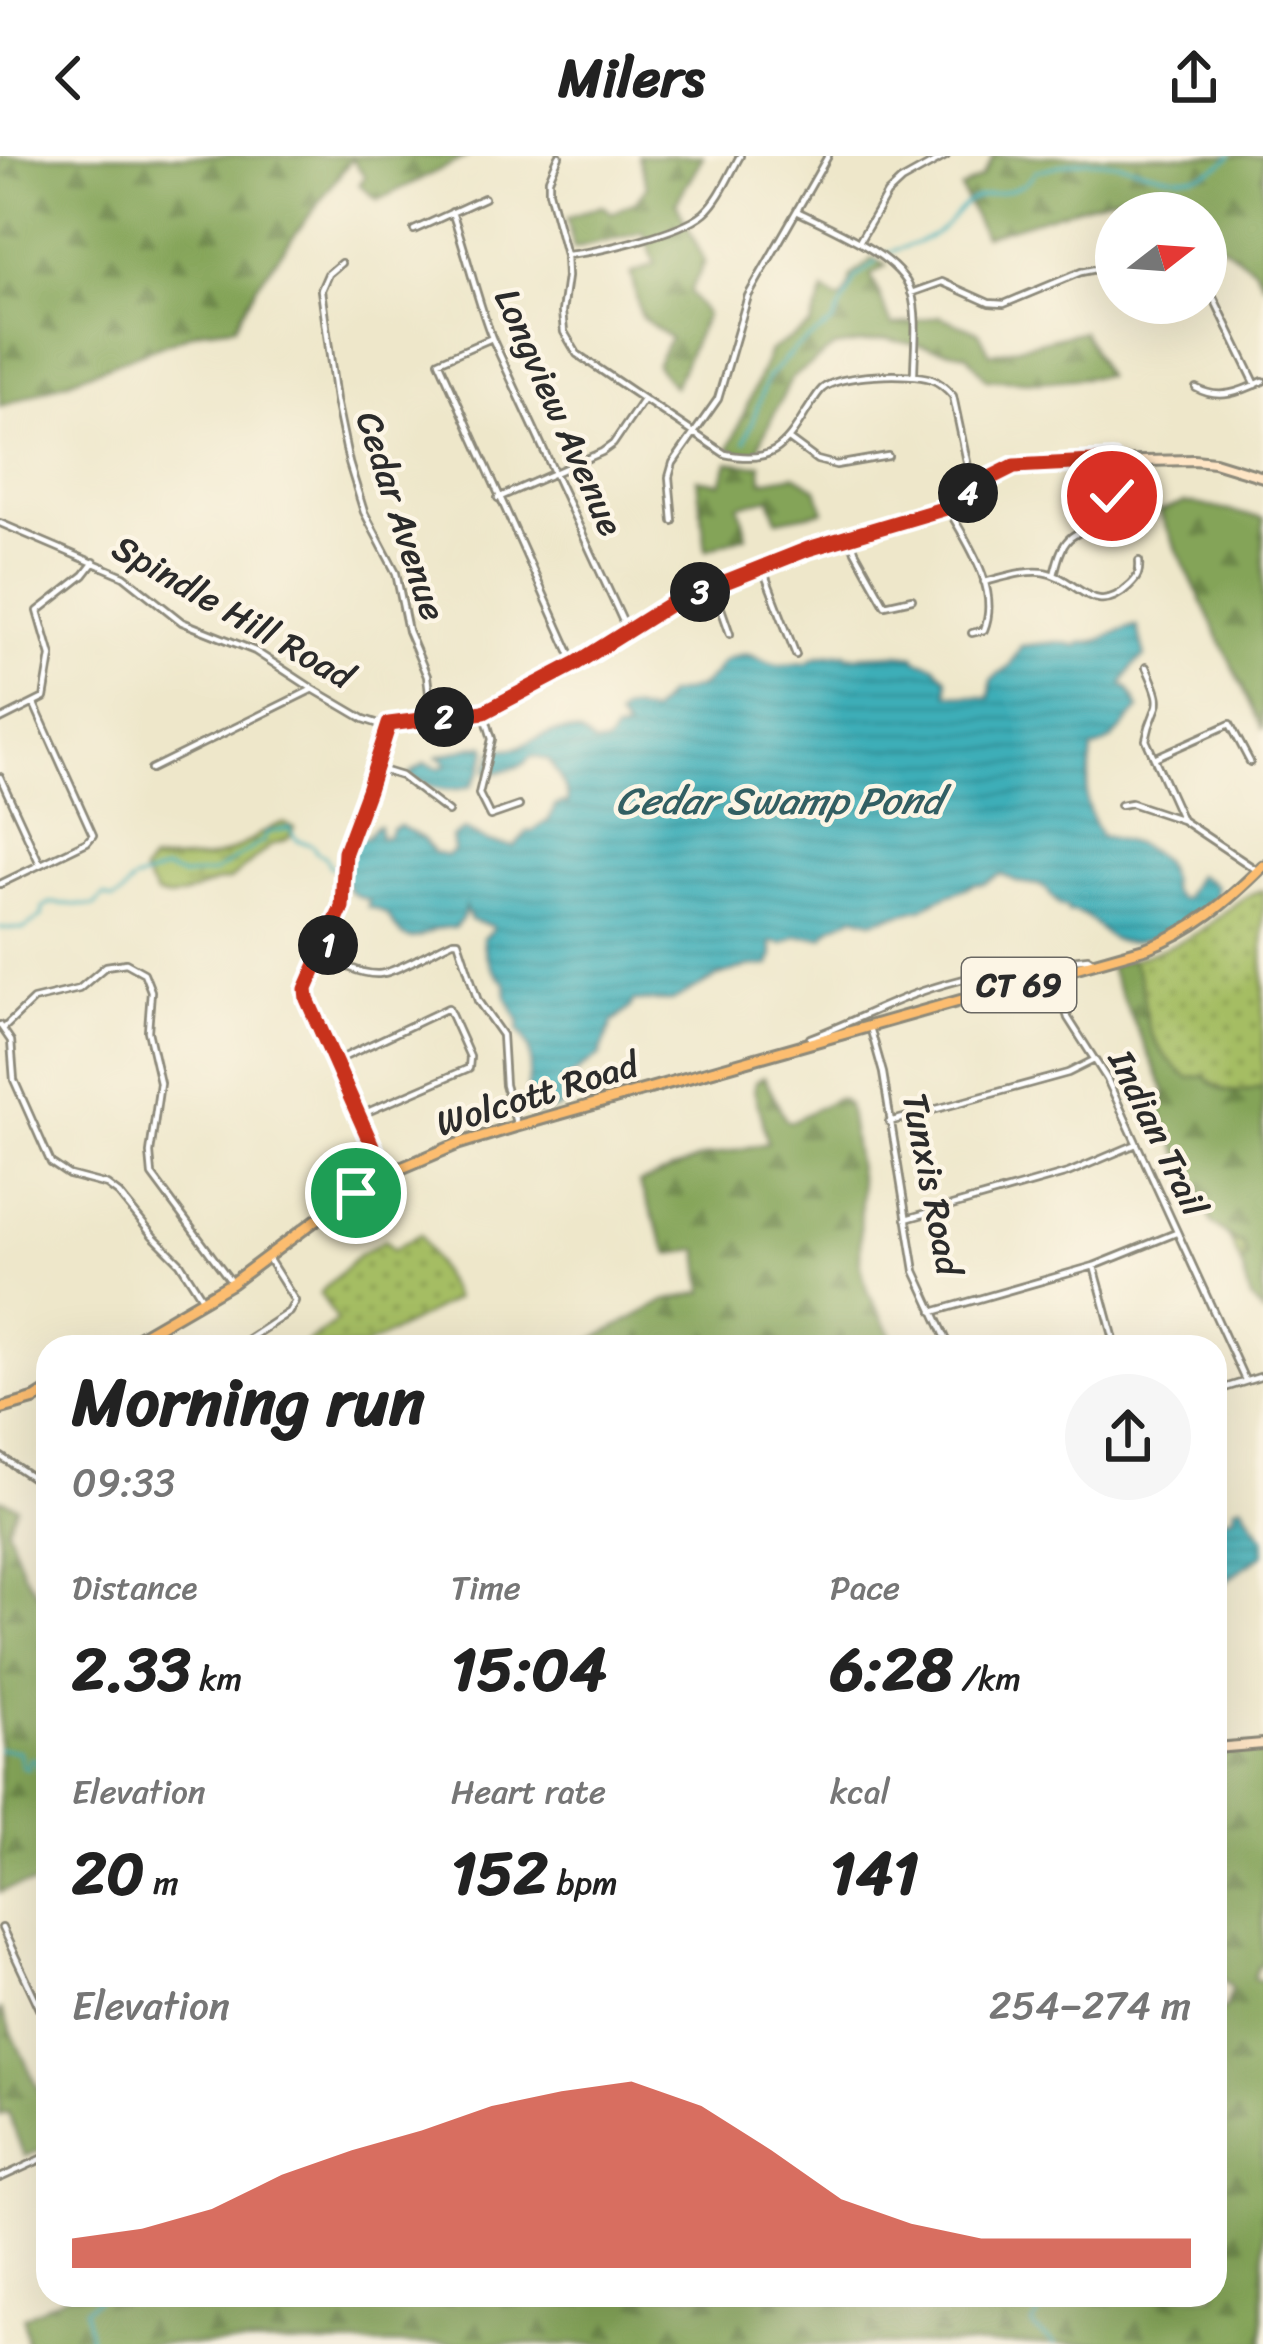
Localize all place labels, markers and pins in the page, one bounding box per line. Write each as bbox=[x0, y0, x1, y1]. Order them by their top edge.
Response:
pin bbox=[1061, 445, 1163, 547]
pin: 4 bbox=[938, 463, 998, 523]
pin: 3 bbox=[670, 562, 730, 622]
pin: 2 bbox=[414, 687, 474, 747]
pin: 1 bbox=[298, 915, 358, 975]
pin bbox=[305, 1142, 407, 1244]

